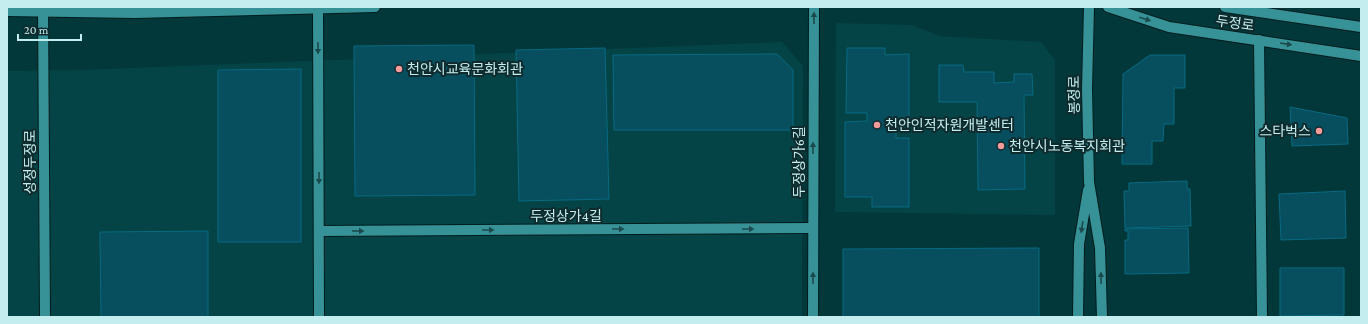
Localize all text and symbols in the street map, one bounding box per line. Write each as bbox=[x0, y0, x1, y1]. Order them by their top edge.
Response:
one-way arrow bbox=[811, 11, 817, 24]
street label: 두정로 bbox=[1215, 12, 1255, 34]
scale bar bbox=[18, 16, 81, 42]
one-way arrow bbox=[1139, 16, 1151, 22]
text: 20 m bbox=[24, 23, 49, 37]
one-way arrow bbox=[315, 42, 321, 55]
one-way arrow bbox=[1280, 42, 1292, 48]
place label: 천안시교육문화회관 bbox=[407, 61, 523, 77]
marker: 천안시교육문화회관 bbox=[394, 64, 404, 74]
street label: 봉정로 bbox=[1066, 76, 1082, 114]
place label: 천안인적자원개발센터 bbox=[885, 117, 1014, 133]
marker: 천안인적자원개발센터 bbox=[872, 120, 882, 130]
place label: 스타벅스 bbox=[1259, 123, 1311, 139]
street label: 두정상가6길 bbox=[791, 126, 807, 198]
marker: 스타벅스 bbox=[1314, 126, 1324, 136]
street label: 성정두정로 bbox=[22, 130, 38, 194]
place label: 천안시노동복지회관 bbox=[1009, 138, 1125, 154]
one-way arrow bbox=[810, 141, 816, 154]
marker: 천안시노동복지회관 bbox=[996, 141, 1006, 151]
one-way arrow bbox=[316, 172, 322, 185]
street label: 두정상가4길 bbox=[530, 208, 602, 224]
one-way arrow bbox=[1079, 221, 1085, 233]
one-way arrow bbox=[612, 226, 625, 232]
one-way arrow bbox=[742, 226, 755, 232]
one-way arrow bbox=[482, 227, 495, 233]
one-way arrow bbox=[352, 228, 365, 234]
one-way arrow bbox=[810, 271, 816, 284]
one-way arrow bbox=[1098, 271, 1104, 284]

